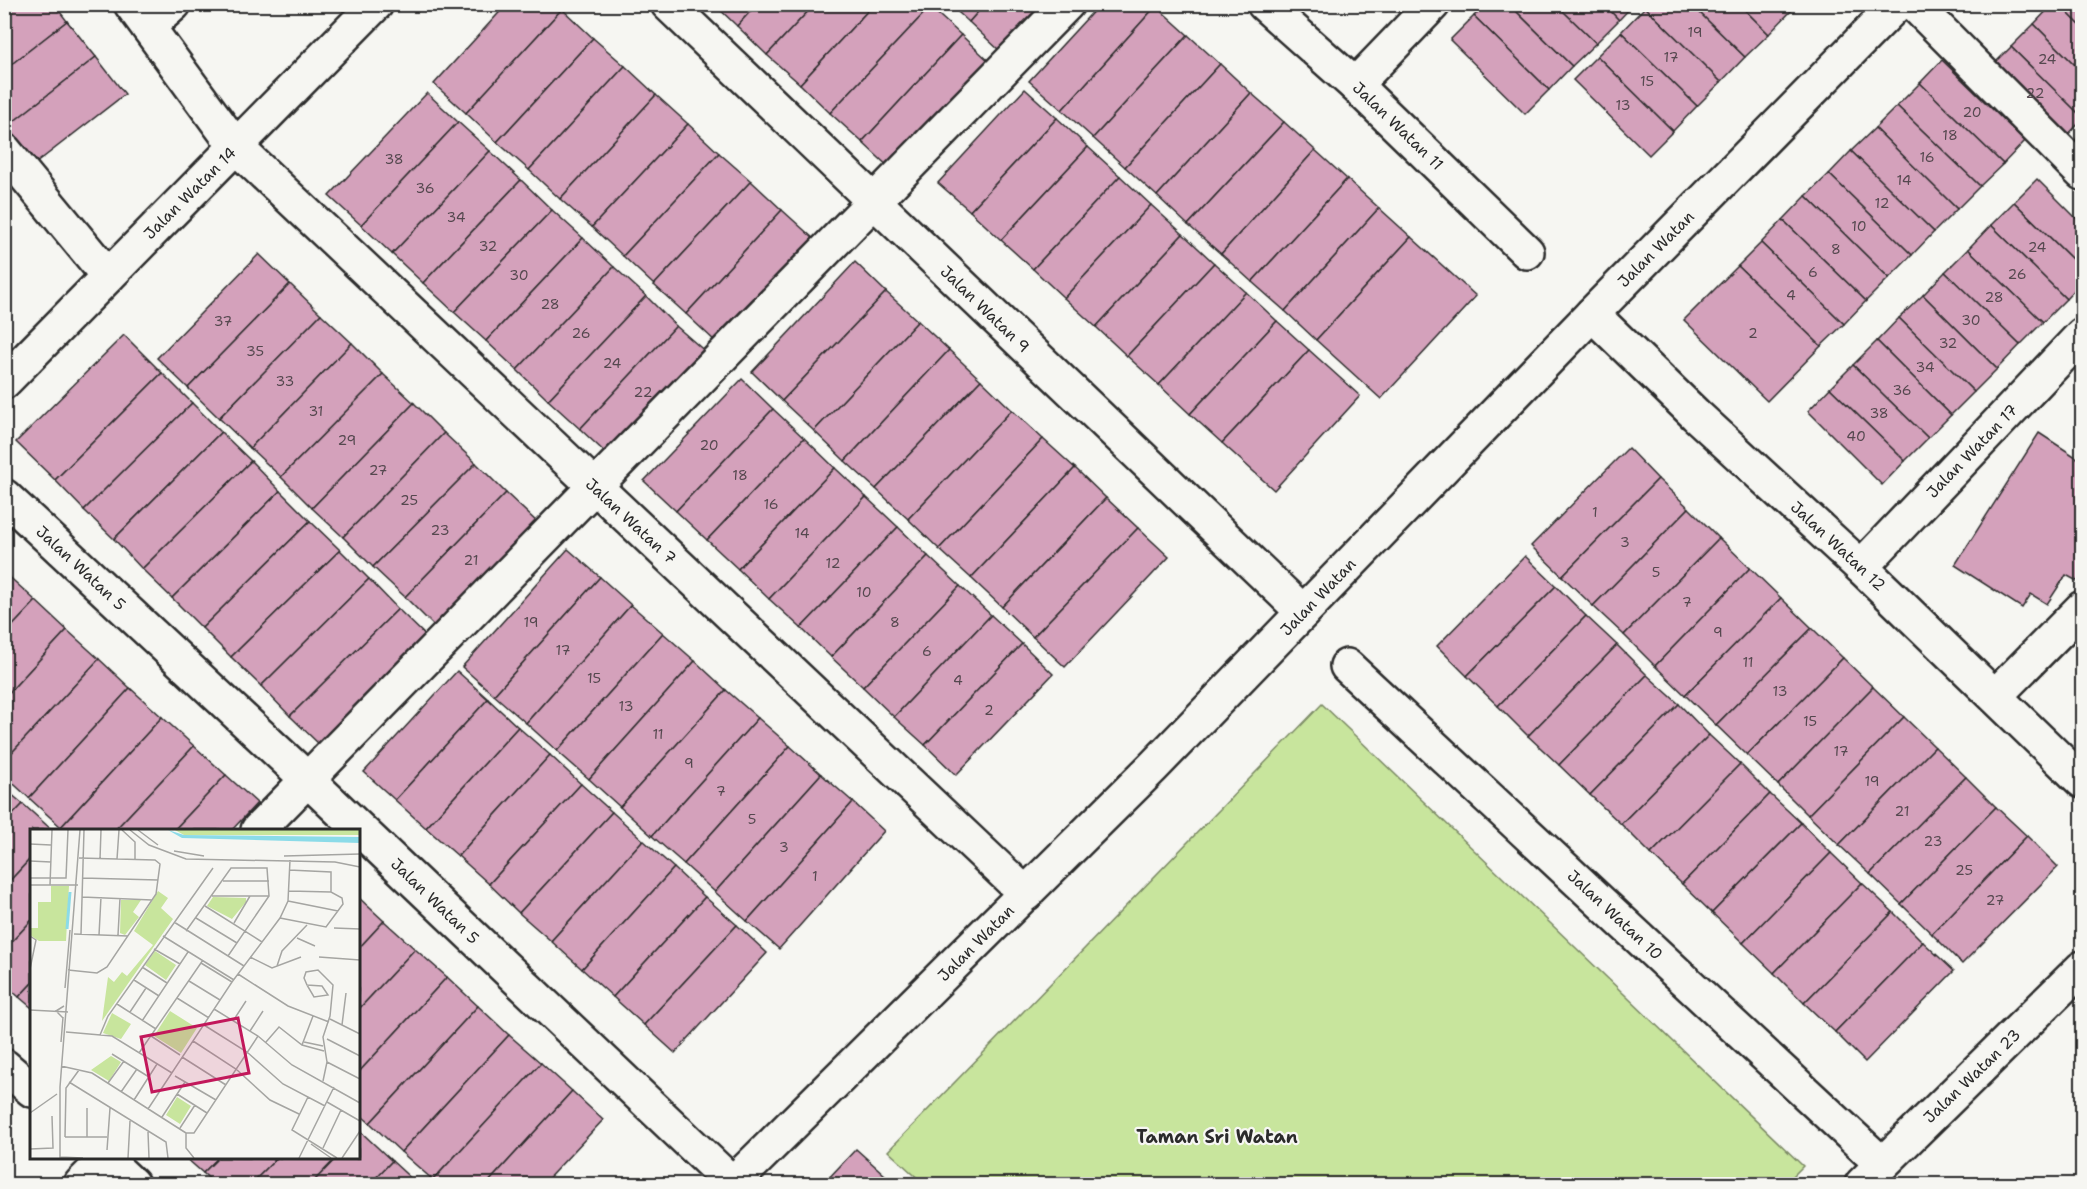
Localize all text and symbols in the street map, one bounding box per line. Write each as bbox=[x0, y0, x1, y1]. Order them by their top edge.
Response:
house number: 19 bbox=[1687, 23, 1703, 41]
house number: 17 bbox=[1664, 48, 1678, 66]
house number: 24 bbox=[2038, 50, 2057, 68]
house number: 15 bbox=[1640, 72, 1654, 90]
street label: Jalan Watan 11 bbox=[1348, 77, 1448, 175]
house number: 22 bbox=[2026, 84, 2044, 102]
house number: 13 bbox=[1616, 96, 1630, 114]
house number: 20 bbox=[1962, 103, 1982, 121]
house number: 18 bbox=[1942, 126, 1958, 144]
street label: Jalan Watan 14 bbox=[139, 142, 241, 244]
house number: 16 bbox=[1919, 148, 1935, 166]
house number: 38 bbox=[384, 150, 404, 168]
house number: 14 bbox=[1896, 171, 1912, 189]
house number: 36 bbox=[415, 179, 435, 197]
house number: 12 bbox=[1875, 194, 1889, 212]
street label: Jalan Watan bbox=[1613, 206, 1699, 292]
house number: 34 bbox=[446, 208, 466, 226]
house number: 10 bbox=[1851, 217, 1867, 235]
house number: 32 bbox=[479, 237, 497, 255]
house number: 24 bbox=[2028, 238, 2047, 256]
house number: 8 bbox=[1831, 240, 1841, 258]
street label: Jalan Watan 9 bbox=[936, 261, 1034, 357]
house number: 6 bbox=[1808, 263, 1818, 281]
house number: 26 bbox=[2008, 265, 2027, 283]
house number: 30 bbox=[509, 266, 529, 284]
house number: 4 bbox=[1786, 286, 1796, 304]
house number: 28 bbox=[1984, 288, 2004, 306]
house number: 28 bbox=[540, 295, 560, 313]
house number: 30 bbox=[1961, 311, 1981, 329]
house number: 37 bbox=[214, 312, 232, 330]
house number: 26 bbox=[572, 324, 591, 342]
house number: 2 bbox=[1748, 324, 1758, 342]
house number: 32 bbox=[1939, 334, 1957, 352]
house number: 35 bbox=[246, 342, 264, 360]
house number: 24 bbox=[603, 354, 622, 372]
house number: 34 bbox=[1915, 358, 1935, 376]
house number: 33 bbox=[276, 372, 294, 390]
house number: 36 bbox=[1892, 381, 1912, 399]
house number: 22 bbox=[634, 383, 652, 401]
street label: Jalan Watan 17 bbox=[1922, 400, 2022, 502]
house number: 31 bbox=[309, 402, 323, 420]
house number: 38 bbox=[1869, 404, 1889, 422]
house number: 40 bbox=[1846, 427, 1866, 445]
house number: 29 bbox=[338, 431, 356, 449]
house number: 20 bbox=[699, 436, 719, 454]
house number: 27 bbox=[369, 461, 387, 479]
house number: 18 bbox=[732, 466, 748, 484]
street label: Jalan Watan 7 bbox=[581, 474, 681, 568]
house number: 25 bbox=[400, 491, 418, 509]
house number: 16 bbox=[763, 495, 779, 513]
street label: Jalan Watan 12 bbox=[1786, 497, 1890, 595]
house number: 1 bbox=[1592, 503, 1598, 521]
street label: Jalan Watan 5 bbox=[32, 521, 130, 615]
house number: 23 bbox=[431, 521, 449, 539]
house number: 14 bbox=[794, 524, 810, 542]
house number: 3 bbox=[1620, 533, 1630, 551]
house number: 21 bbox=[464, 551, 478, 569]
house number: 12 bbox=[826, 554, 840, 572]
street label: Jalan Watan bbox=[1276, 554, 1360, 640]
house number: 5 bbox=[1652, 563, 1660, 581]
house number: 10 bbox=[856, 583, 872, 601]
house number: 7 bbox=[1682, 593, 1692, 611]
house number: 19 bbox=[523, 613, 539, 631]
house number: 8 bbox=[890, 613, 900, 631]
house number: 9 bbox=[1713, 623, 1723, 641]
house number: 17 bbox=[556, 641, 570, 659]
house number: 6 bbox=[922, 642, 932, 660]
house number: 11 bbox=[1742, 653, 1754, 671]
house number: 15 bbox=[587, 669, 601, 687]
house number: 4 bbox=[953, 671, 963, 689]
house number: 13 bbox=[1773, 682, 1787, 700]
house number: 13 bbox=[619, 697, 633, 715]
house number: 2 bbox=[984, 701, 994, 719]
house number: 15 bbox=[1803, 712, 1817, 730]
house number: 11 bbox=[652, 725, 664, 743]
house number: 17 bbox=[1834, 742, 1848, 760]
house number: 9 bbox=[684, 754, 694, 772]
house number: 19 bbox=[1864, 772, 1880, 790]
house number: 7 bbox=[716, 782, 726, 800]
house number: 21 bbox=[1895, 802, 1909, 820]
house number: 5 bbox=[748, 810, 756, 828]
inset map bbox=[30, 829, 360, 1159]
house number: 23 bbox=[1924, 832, 1942, 850]
house number: 3 bbox=[779, 838, 789, 856]
street label: Jalan Watan 5 bbox=[386, 853, 484, 949]
house number: 25 bbox=[1955, 861, 1973, 879]
street label: Jalan Watan 10 bbox=[1563, 865, 1667, 965]
house number: 1 bbox=[812, 867, 818, 885]
house number: 27 bbox=[1986, 891, 2004, 909]
street label: Jalan Watan bbox=[933, 900, 1019, 986]
street label: Jalan Watan 23 bbox=[1919, 1024, 2025, 1128]
district label: Taman Sri Watan bbox=[1136, 1125, 1298, 1149]

